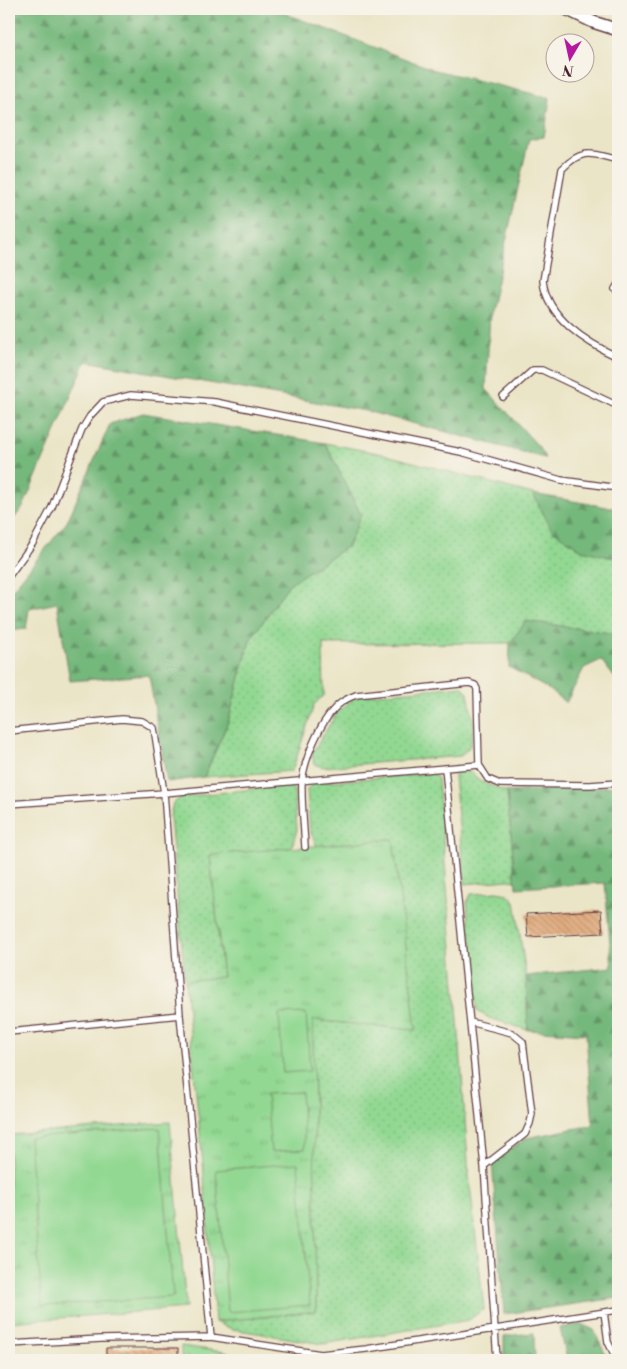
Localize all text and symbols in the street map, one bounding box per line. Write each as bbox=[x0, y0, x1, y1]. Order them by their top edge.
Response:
north arrow bbox=[544, 32, 594, 82]
text: N bbox=[561, 60, 575, 80]

